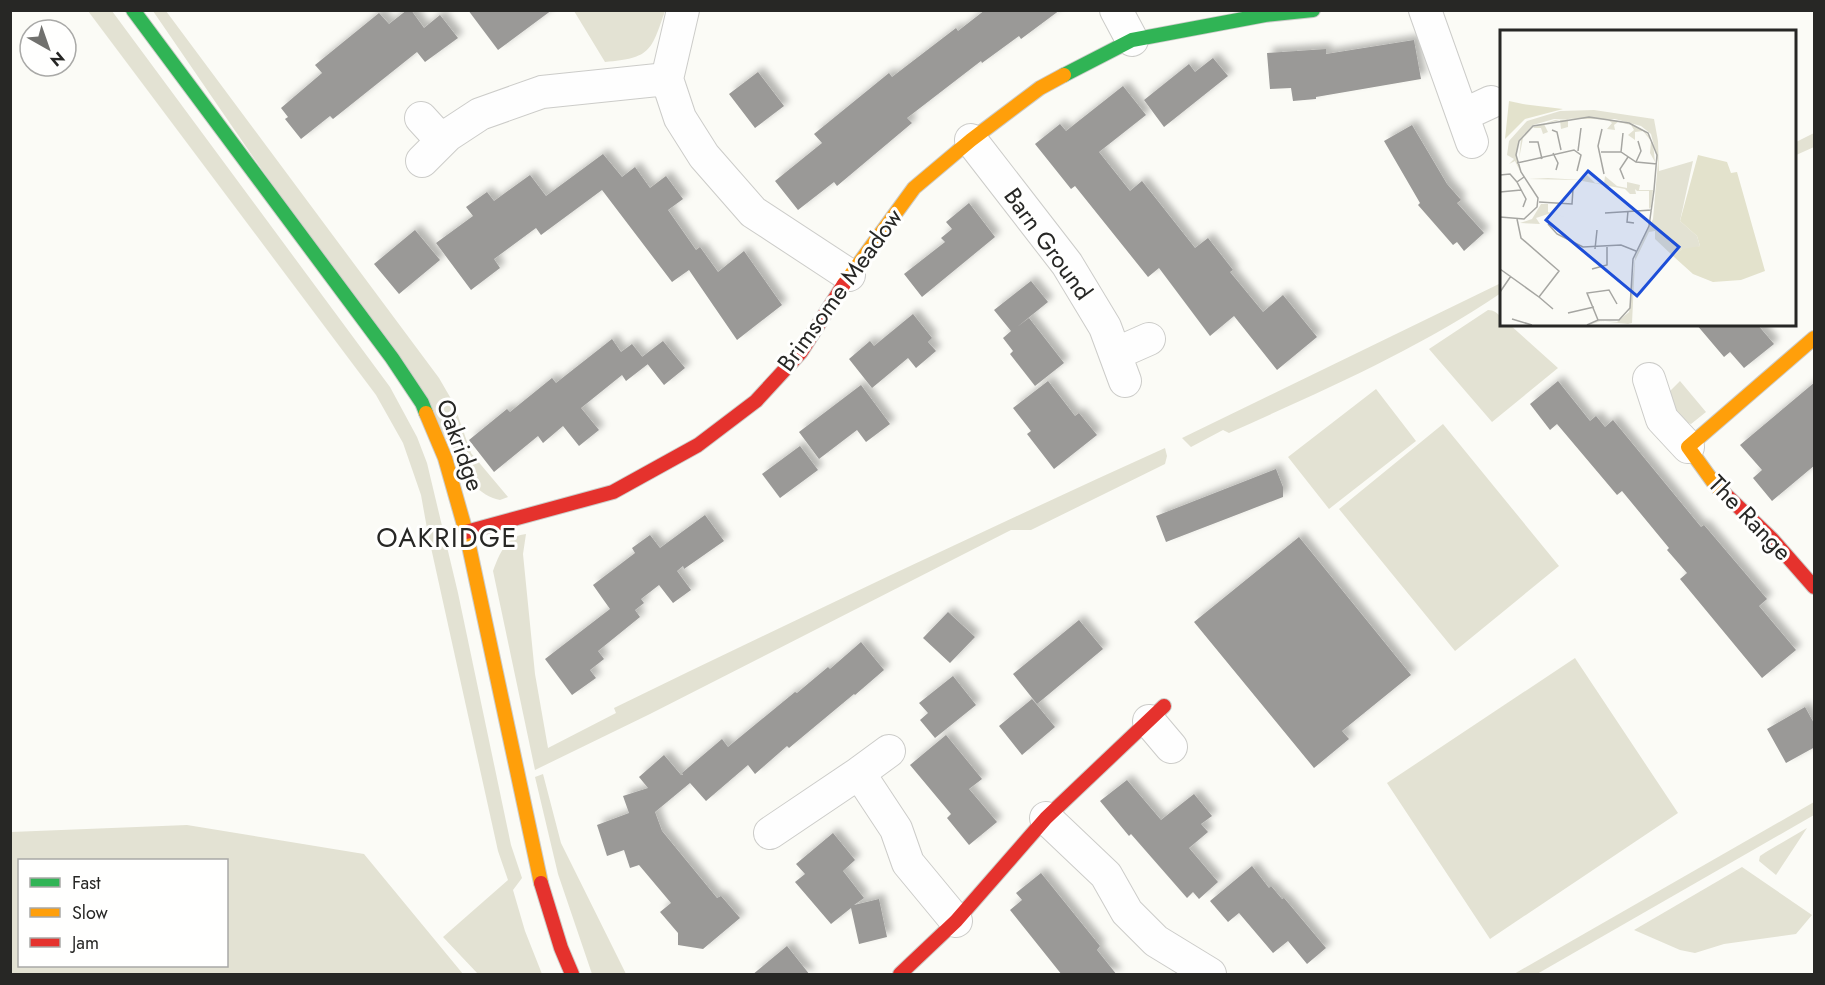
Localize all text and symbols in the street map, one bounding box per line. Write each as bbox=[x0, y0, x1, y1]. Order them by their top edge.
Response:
north arrow bbox=[18, 18, 78, 78]
inset map bbox=[1500, 30, 1795, 326]
text: N bbox=[45, 46, 70, 72]
street label: Barn Ground bbox=[996, 180, 1101, 307]
street label: Brimsome Meadow bbox=[769, 201, 911, 378]
street label: Oakridge bbox=[428, 394, 493, 496]
street label: The Range bbox=[1701, 467, 1800, 568]
district label: OAKRIDGE bbox=[376, 518, 518, 557]
legend bbox=[18, 859, 228, 967]
text: Fast bbox=[72, 870, 101, 896]
text: Slow bbox=[72, 900, 109, 926]
text: Jam bbox=[70, 930, 99, 956]

